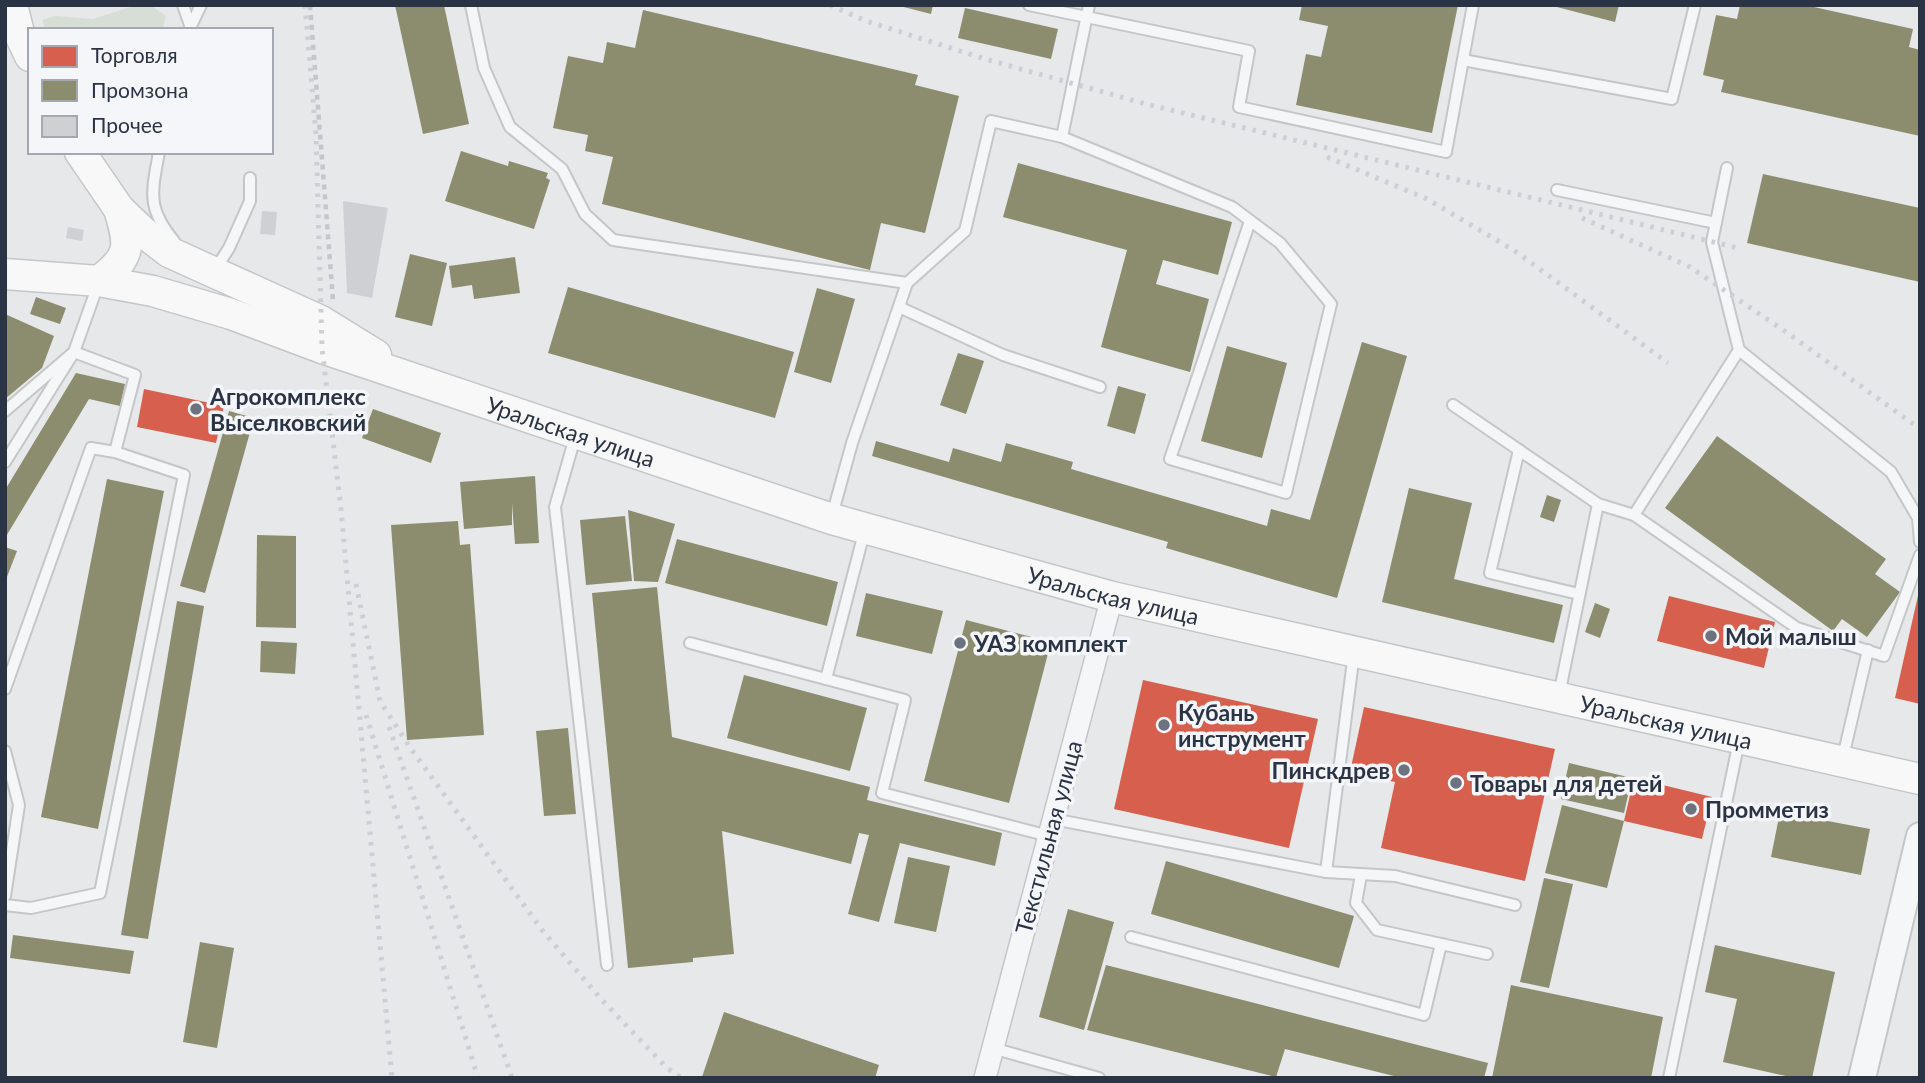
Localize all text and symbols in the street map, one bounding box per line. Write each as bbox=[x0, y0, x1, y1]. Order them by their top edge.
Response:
legend bbox=[28, 28, 273, 154]
text: Торговля bbox=[91, 42, 178, 67]
text: Промзона bbox=[91, 77, 188, 102]
text: Прочее bbox=[91, 112, 163, 137]
place label: Агрокомплекс Выселковский bbox=[209, 382, 366, 436]
street label: Уральская улица bbox=[483, 390, 659, 473]
marker: Агрокомплекс Выселковский bbox=[188, 401, 204, 417]
street label: Уральская улица bbox=[1024, 560, 1202, 630]
place label: Мой малыш bbox=[1725, 622, 1857, 650]
marker: Мой малыш bbox=[1703, 628, 1719, 644]
place label: УАЗ комплект bbox=[973, 629, 1128, 657]
marker: УАЗ комплект bbox=[952, 635, 968, 651]
street label: Уральская улица bbox=[1577, 689, 1755, 755]
place label: Кубань инструмент bbox=[1178, 698, 1306, 752]
marker: Кубань инструмент bbox=[1156, 717, 1172, 733]
street label: Текстильная улица bbox=[1009, 737, 1087, 937]
place label: Пинскдрев bbox=[1271, 756, 1390, 784]
marker: Пинскдрев bbox=[1396, 762, 1412, 778]
place label: Товары для детей bbox=[1470, 769, 1663, 797]
marker: Товары для детей bbox=[1448, 775, 1464, 791]
place label: Промметиз bbox=[1705, 795, 1829, 823]
marker: Промметиз bbox=[1683, 801, 1699, 817]

